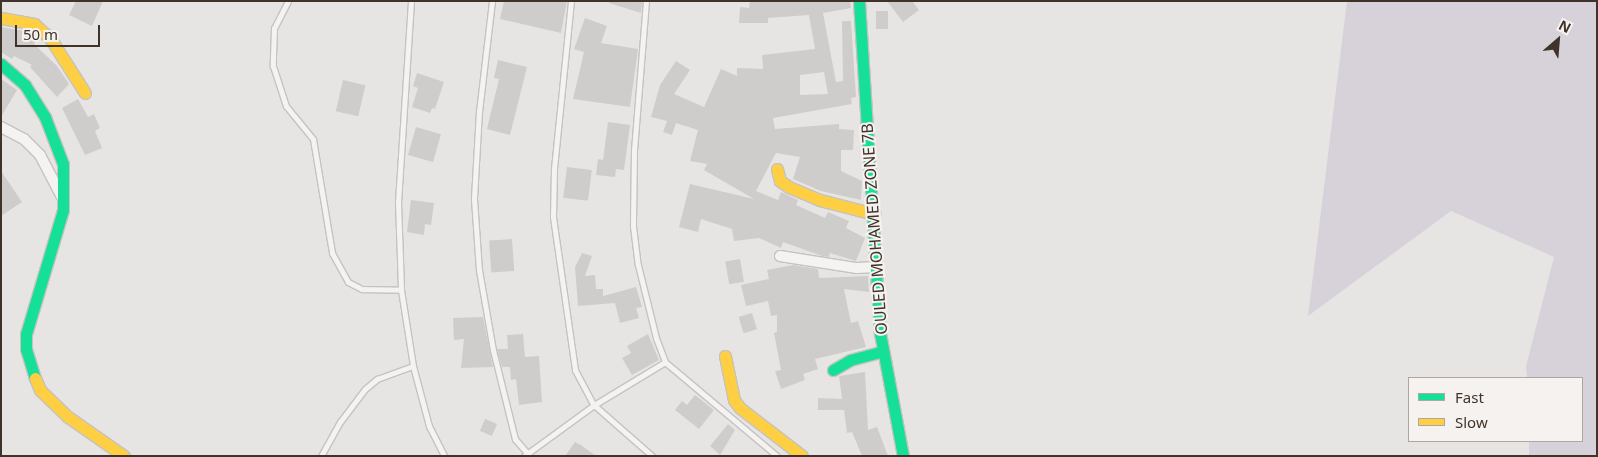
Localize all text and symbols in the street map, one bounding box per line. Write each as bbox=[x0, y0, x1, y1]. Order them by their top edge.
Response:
scale bar bbox=[18, 15, 102, 47]
north arrow bbox=[1533, 15, 1583, 65]
text: N bbox=[1556, 15, 1574, 37]
text: 50 m bbox=[23, 24, 58, 44]
street label: OULED MOHAMED ZONE 7B bbox=[857, 123, 891, 335]
legend bbox=[1408, 377, 1583, 442]
text: Fast bbox=[1455, 387, 1484, 407]
text: Slow bbox=[1455, 412, 1488, 432]

